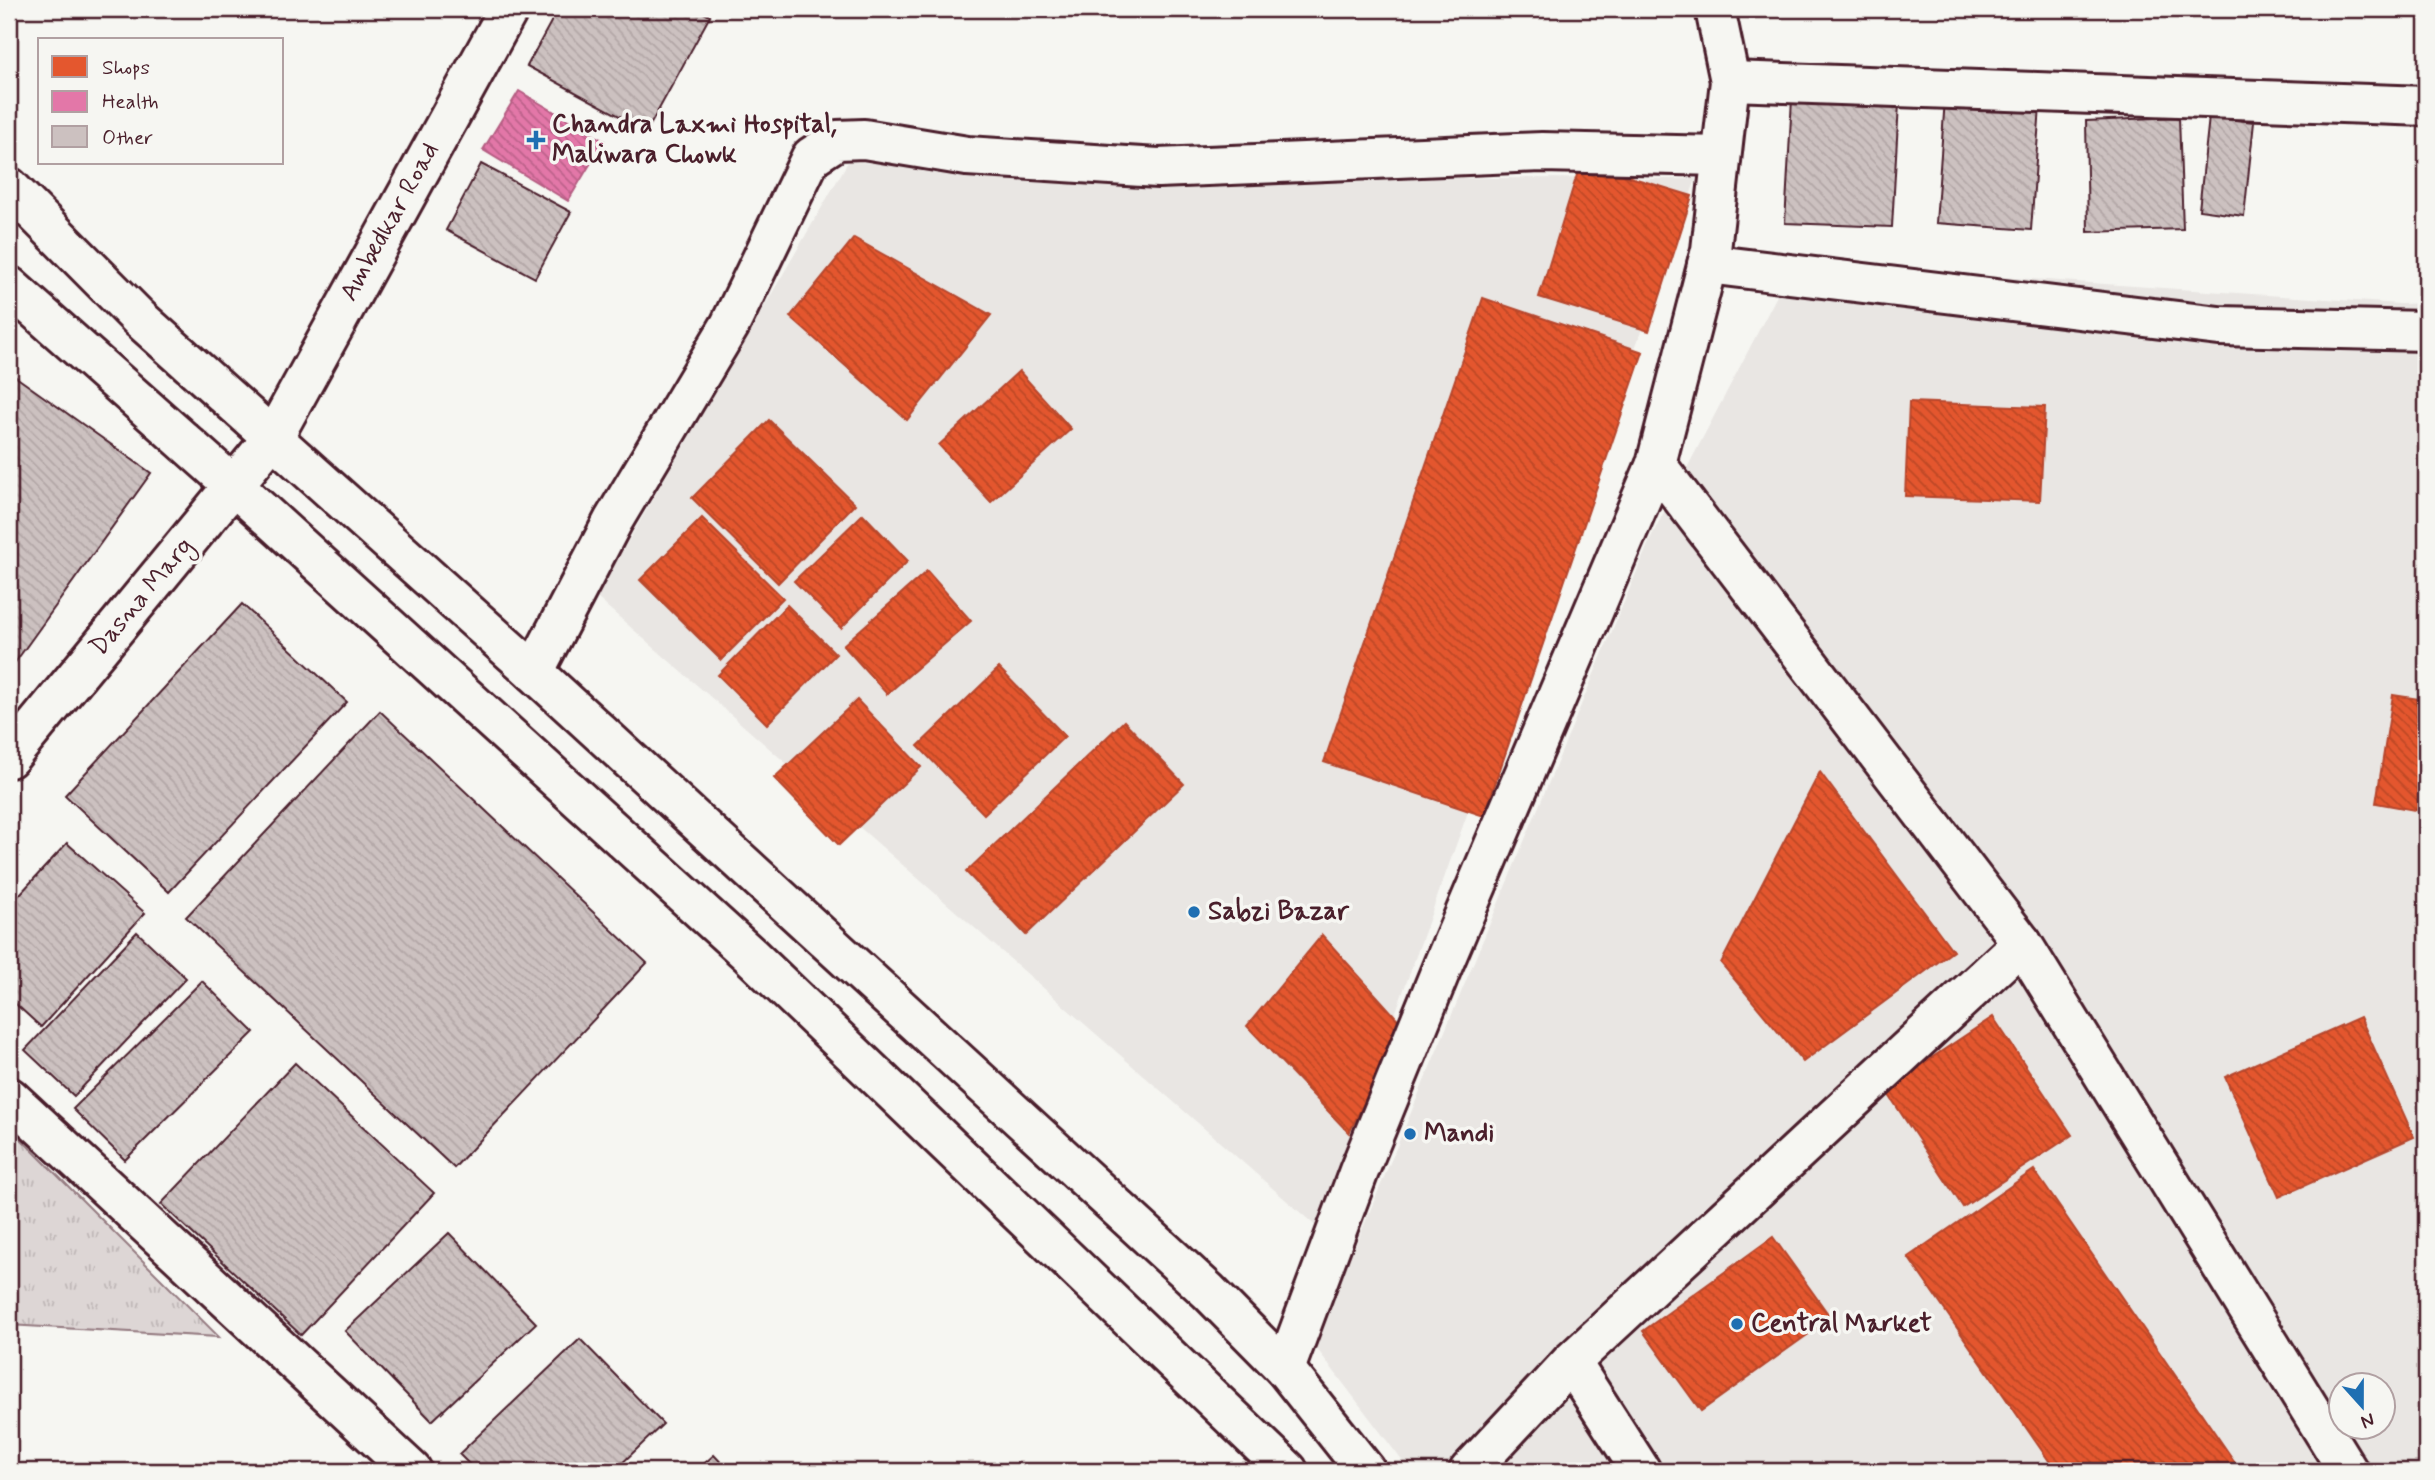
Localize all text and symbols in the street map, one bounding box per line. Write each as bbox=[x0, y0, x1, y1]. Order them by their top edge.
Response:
legend bbox=[38, 38, 284, 164]
text: Shops bbox=[102, 54, 150, 82]
text: Health bbox=[102, 88, 159, 116]
place label: Chandra Laxmi Hospital, Maliwara Chowk bbox=[552, 108, 837, 172]
text: Other bbox=[102, 124, 153, 152]
marker: Chandra Laxmi Hospital, Maliwara Chowk bbox=[526, 130, 546, 150]
street label: Ambedkar Road bbox=[332, 137, 448, 307]
street label: Dasna Marg bbox=[82, 531, 203, 665]
place label: Sabzi Bazar bbox=[1208, 895, 1350, 929]
marker: Sabzi Bazar bbox=[1186, 904, 1202, 920]
place label: Mandi bbox=[1424, 1117, 1494, 1151]
marker: Mandi bbox=[1402, 1126, 1418, 1142]
place label: Central Market bbox=[1751, 1307, 1932, 1341]
marker: Central Market bbox=[1729, 1316, 1745, 1332]
north arrow bbox=[2326, 1372, 2396, 1442]
text: N bbox=[2357, 1407, 2378, 1434]

